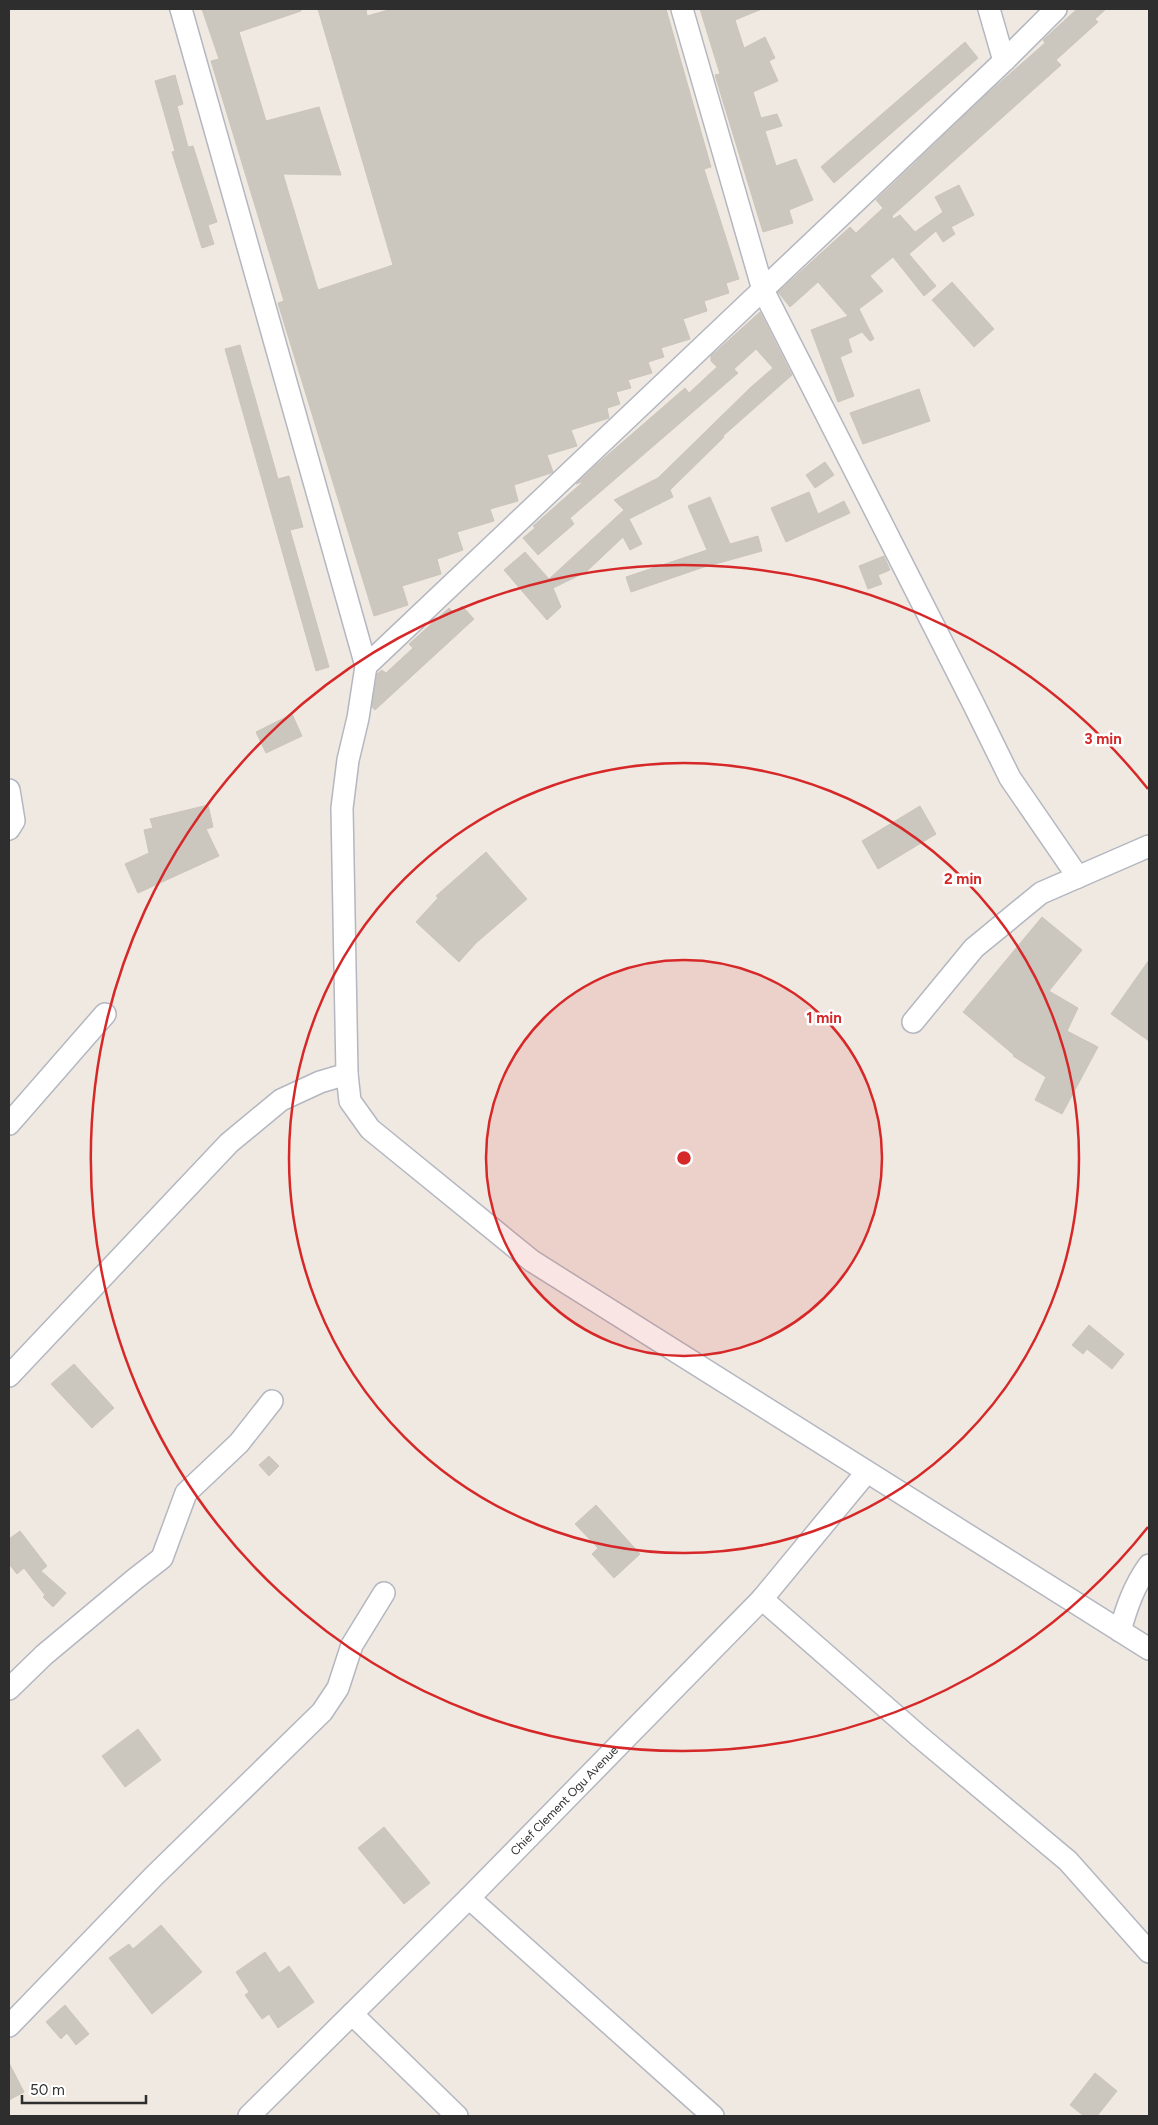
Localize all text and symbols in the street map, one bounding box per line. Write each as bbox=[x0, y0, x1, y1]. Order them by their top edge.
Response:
text: 3 min bbox=[1084, 730, 1122, 748]
text: 2 min bbox=[944, 870, 982, 888]
text: 1 min bbox=[806, 1009, 842, 1027]
centre of rings bbox=[675, 1149, 693, 1167]
street label: Chief Clement Ogu Avenue bbox=[508, 1743, 621, 1858]
scale bar bbox=[22, 2072, 146, 2104]
text: 50 m bbox=[30, 2081, 65, 2099]

